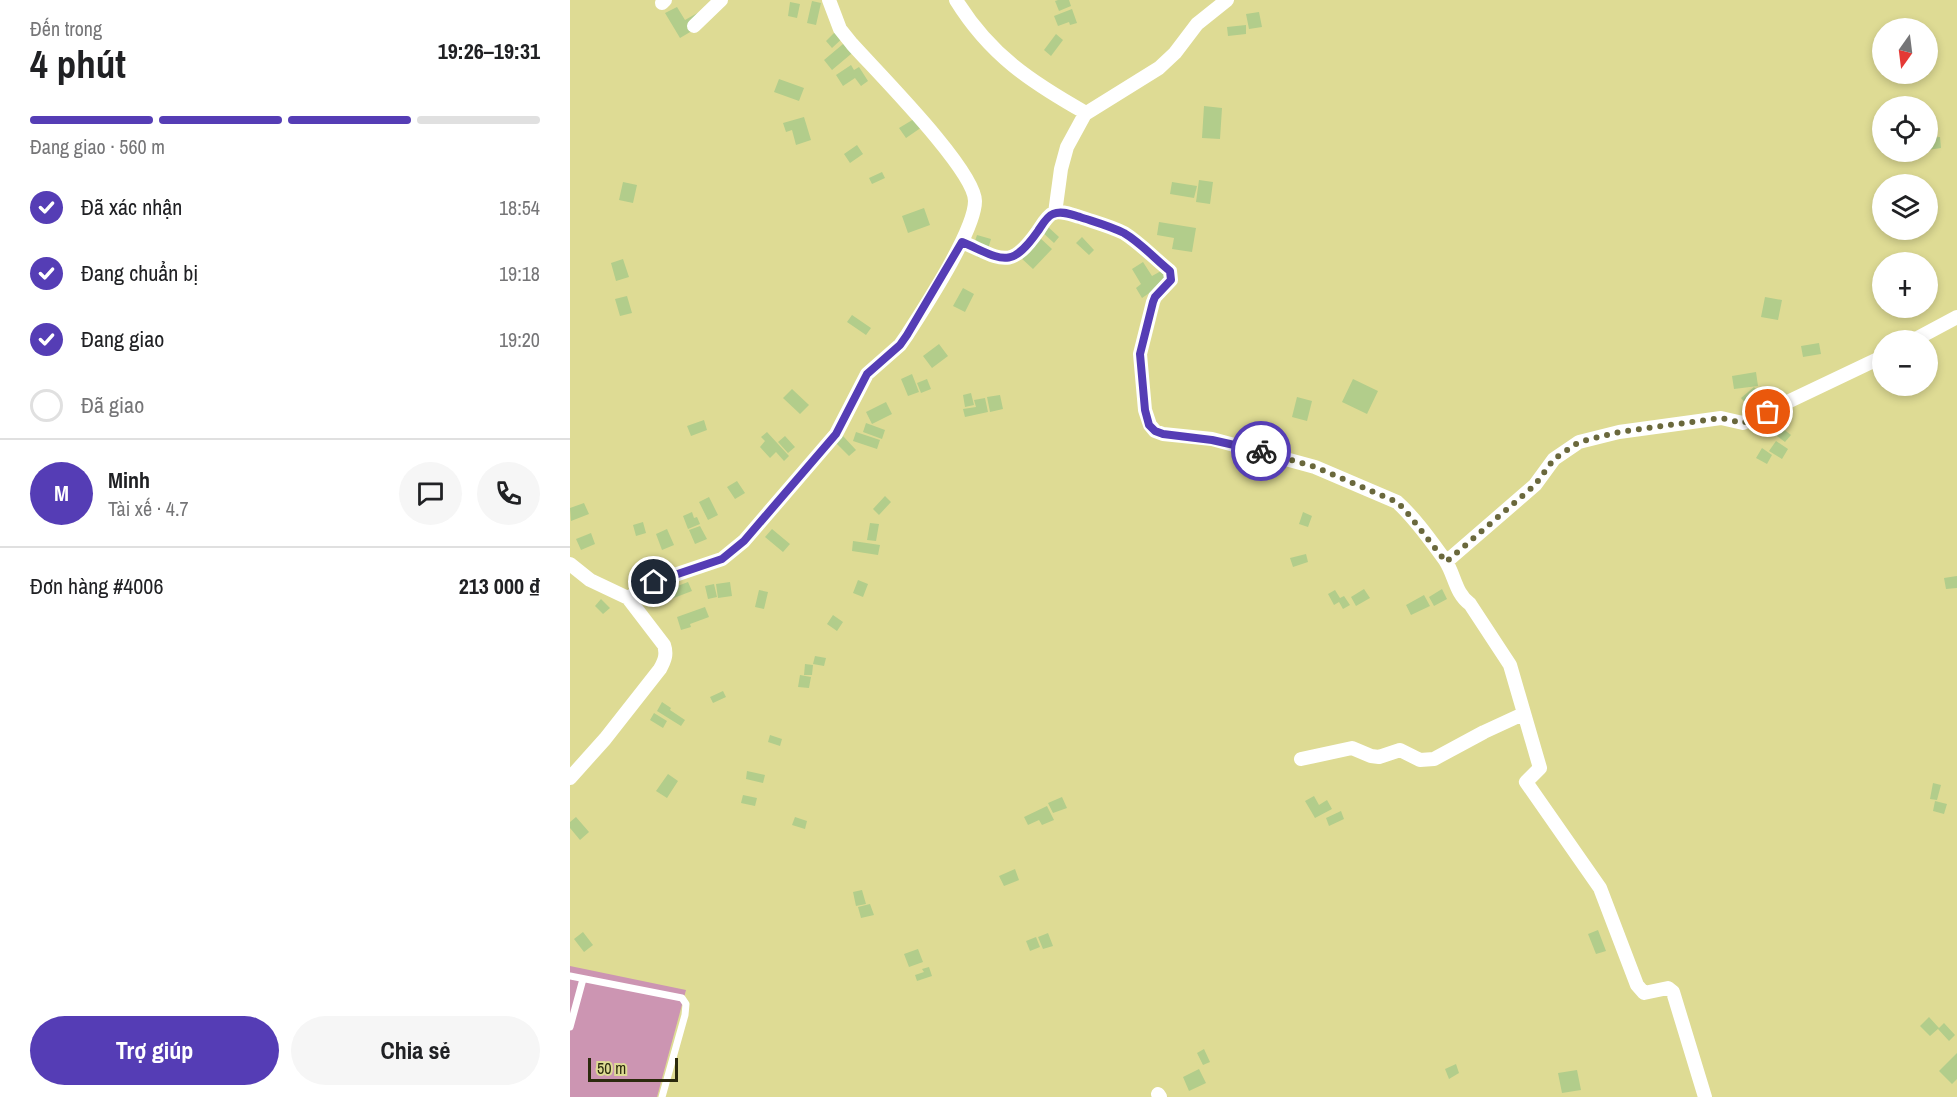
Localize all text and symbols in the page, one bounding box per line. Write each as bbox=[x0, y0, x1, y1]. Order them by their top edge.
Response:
text: Đến trong bbox=[30, 15, 102, 42]
north arrow bbox=[1872, 18, 1938, 84]
map controls bbox=[1872, 18, 1938, 396]
text: 19:26–19:31 bbox=[438, 36, 540, 66]
text: 4 phút bbox=[30, 38, 126, 90]
button: locate bbox=[1872, 96, 1938, 162]
text: Đang giao · 560 m bbox=[30, 133, 165, 160]
button: layers bbox=[1872, 174, 1938, 240]
icon: check bbox=[30, 191, 63, 224]
text: Đã xác nhận bbox=[81, 192, 182, 222]
text: 18:54 bbox=[499, 194, 540, 221]
button: + bbox=[1872, 252, 1938, 318]
icon: check bbox=[30, 257, 63, 290]
text: Đang chuẩn bị bbox=[81, 258, 198, 288]
text: 19:18 bbox=[499, 260, 540, 287]
icon: check bbox=[30, 323, 63, 356]
text: Đang giao bbox=[81, 324, 164, 354]
text: 19:20 bbox=[499, 326, 540, 353]
button: − bbox=[1872, 330, 1938, 396]
pin bbox=[1742, 386, 1793, 437]
text: Đã giao bbox=[81, 390, 144, 420]
icon: bag bbox=[1751, 395, 1784, 428]
courier bbox=[1231, 421, 1291, 481]
icon: bike bbox=[1245, 435, 1278, 468]
button: chat bbox=[399, 462, 462, 525]
button: phone bbox=[477, 462, 540, 525]
text: Minh bbox=[108, 465, 150, 495]
text: M bbox=[54, 478, 69, 508]
text: Tài xế · 4.7 bbox=[108, 495, 189, 522]
pin bbox=[628, 556, 679, 607]
icon: home bbox=[637, 565, 670, 598]
text: Đơn hàng #4006 bbox=[30, 571, 163, 601]
text: 213 000 ₫ bbox=[459, 571, 540, 601]
button: Trợ giúp bbox=[30, 1016, 279, 1085]
button: Chia sẻ bbox=[291, 1016, 540, 1085]
scale bar bbox=[588, 1055, 678, 1082]
text: 50 m bbox=[597, 1057, 626, 1079]

